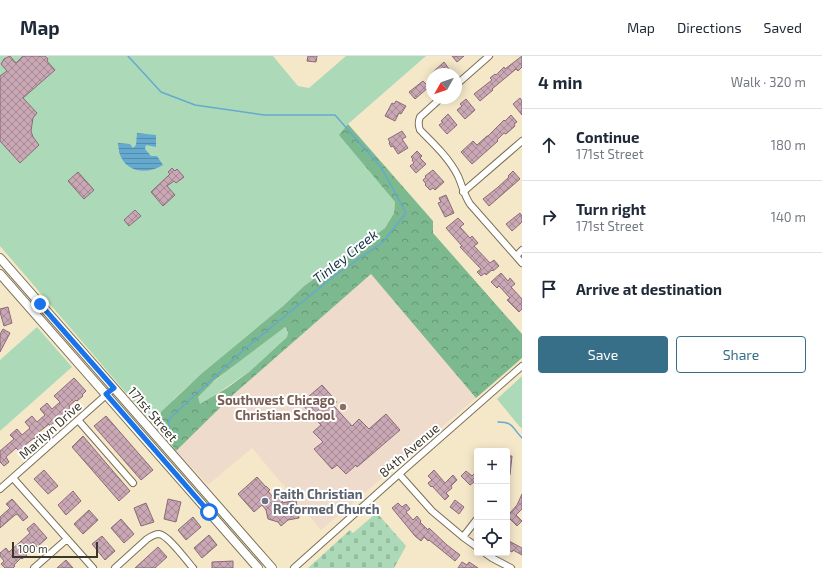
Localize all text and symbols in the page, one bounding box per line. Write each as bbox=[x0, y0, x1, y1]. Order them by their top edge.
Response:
text: Map bbox=[20, 16, 60, 39]
text: Map bbox=[627, 19, 655, 36]
text: Directions bbox=[677, 19, 742, 36]
text: Saved bbox=[764, 19, 802, 36]
north arrow bbox=[426, 68, 462, 104]
text: 4 min bbox=[538, 72, 582, 92]
text: Walk · 320 m bbox=[731, 74, 806, 90]
text: Continue bbox=[576, 128, 639, 146]
icon: ahead bbox=[538, 134, 560, 156]
text: 180 m bbox=[771, 137, 806, 153]
text: 171st Street bbox=[576, 146, 644, 162]
text: Turn right bbox=[576, 200, 646, 218]
icon: right bbox=[538, 206, 560, 228]
text: 140 m bbox=[771, 209, 806, 225]
text: 171st Street bbox=[576, 218, 644, 234]
water label: Tinley Creek bbox=[309, 225, 381, 287]
icon: arrive bbox=[538, 278, 560, 300]
text: Arrive at destination bbox=[576, 280, 722, 298]
route end bbox=[31, 295, 49, 313]
button: Save bbox=[538, 336, 668, 373]
button: Share bbox=[676, 336, 806, 373]
street label: 171st Street bbox=[125, 383, 181, 445]
place label: Southwest Chicago Christian School bbox=[217, 392, 336, 423]
street label: Marilyn Drive bbox=[15, 398, 85, 462]
marker: Southwest Chicago Christian School bbox=[338, 402, 348, 412]
street label: 84th Avenue bbox=[376, 419, 442, 480]
map controls bbox=[474, 448, 510, 556]
button: + bbox=[474, 448, 510, 484]
button: − bbox=[474, 484, 510, 520]
place label: Faith Christian Reformed Church bbox=[273, 486, 380, 517]
marker: Faith Christian Reformed Church bbox=[260, 496, 270, 506]
route start bbox=[200, 503, 218, 521]
button: locate bbox=[474, 520, 510, 556]
scale bar bbox=[12, 540, 98, 559]
text: 100 m bbox=[18, 542, 48, 555]

